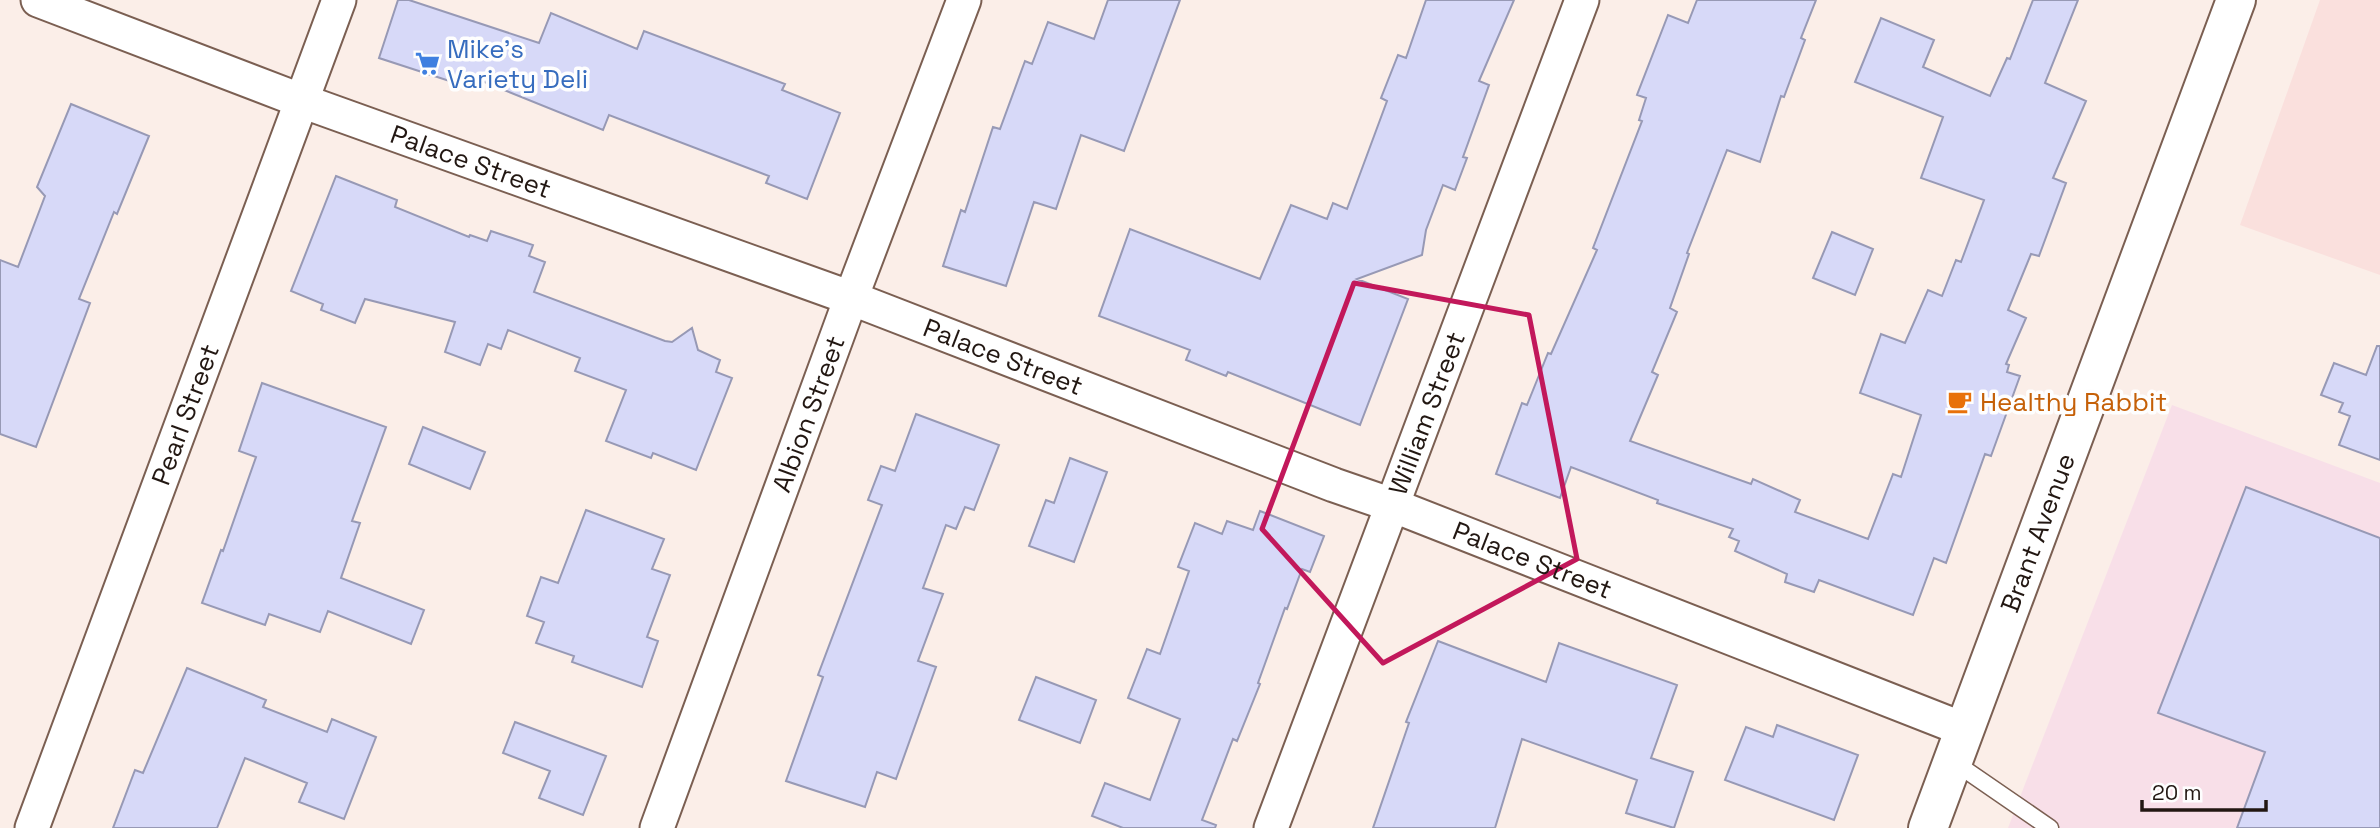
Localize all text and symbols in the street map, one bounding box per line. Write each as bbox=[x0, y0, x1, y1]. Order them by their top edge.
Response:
place label: Mike's Variety Deli bbox=[447, 32, 588, 96]
supermarket icon: Mike's Variety Deli bbox=[413, 50, 441, 78]
street label: Palace Street bbox=[386, 117, 556, 206]
street label: Palace Street bbox=[918, 311, 1088, 403]
street label: William Street bbox=[1381, 327, 1473, 500]
street label: Albion Street bbox=[764, 331, 853, 497]
street label: Pearl Street bbox=[144, 339, 227, 490]
place label: Healthy Rabbit bbox=[1980, 385, 2167, 419]
cafe icon: Healthy Rabbit bbox=[1946, 388, 1974, 416]
street label: Brant Avenue bbox=[1993, 448, 2083, 617]
street label: Palace Street bbox=[1448, 513, 1617, 607]
scale bar bbox=[2142, 768, 2266, 812]
text: 20 m bbox=[2152, 779, 2202, 806]

